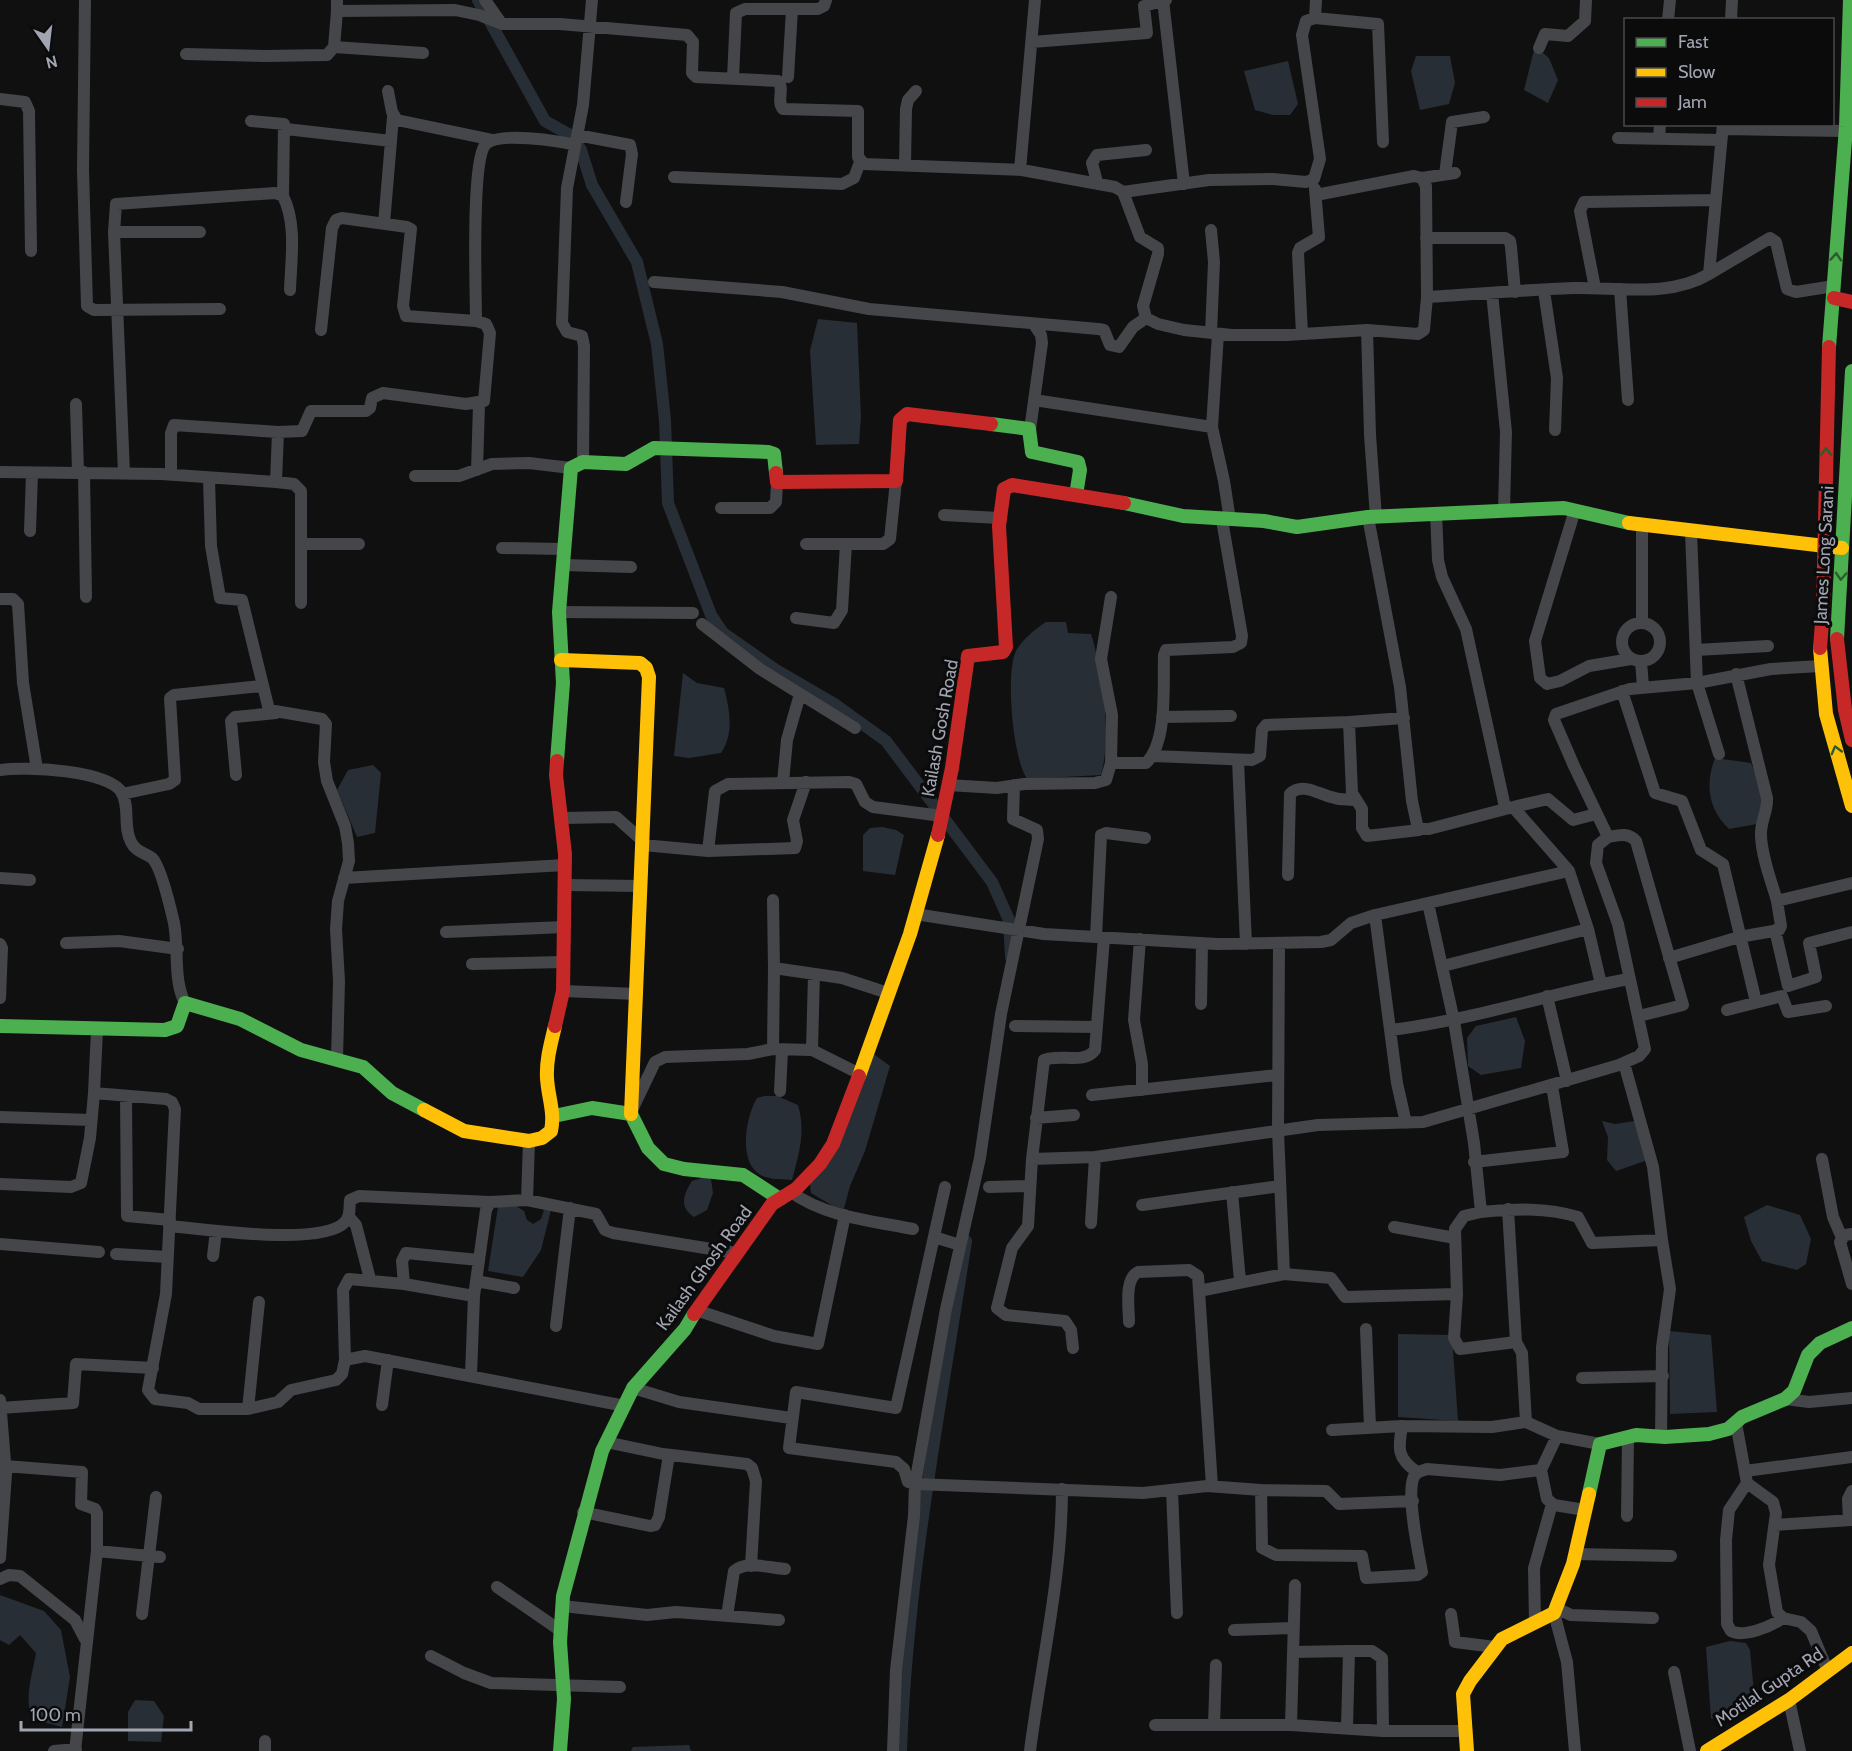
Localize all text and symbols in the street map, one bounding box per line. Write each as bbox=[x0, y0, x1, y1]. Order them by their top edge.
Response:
north arrow bbox=[18, 18, 78, 78]
legend bbox=[1624, 18, 1834, 126]
text: Fast bbox=[1678, 31, 1709, 53]
text: N bbox=[44, 51, 59, 73]
text: Slow bbox=[1678, 61, 1715, 83]
text: Jam bbox=[1677, 91, 1707, 113]
one-way arrow bbox=[1829, 253, 1842, 262]
one-way arrow bbox=[1820, 448, 1832, 457]
street label: James Long Sarani bbox=[1809, 485, 1839, 626]
one-way arrow bbox=[1834, 572, 1847, 581]
street label: Kailash Gosh Road bbox=[917, 658, 963, 798]
one-way arrow bbox=[1830, 745, 1843, 755]
street label: Kailash Ghosh Road bbox=[651, 1201, 757, 1335]
street label: Motilal Gupta Rd bbox=[1711, 1643, 1827, 1731]
scale bar bbox=[21, 1694, 190, 1732]
text: 100 m bbox=[30, 1704, 81, 1726]

